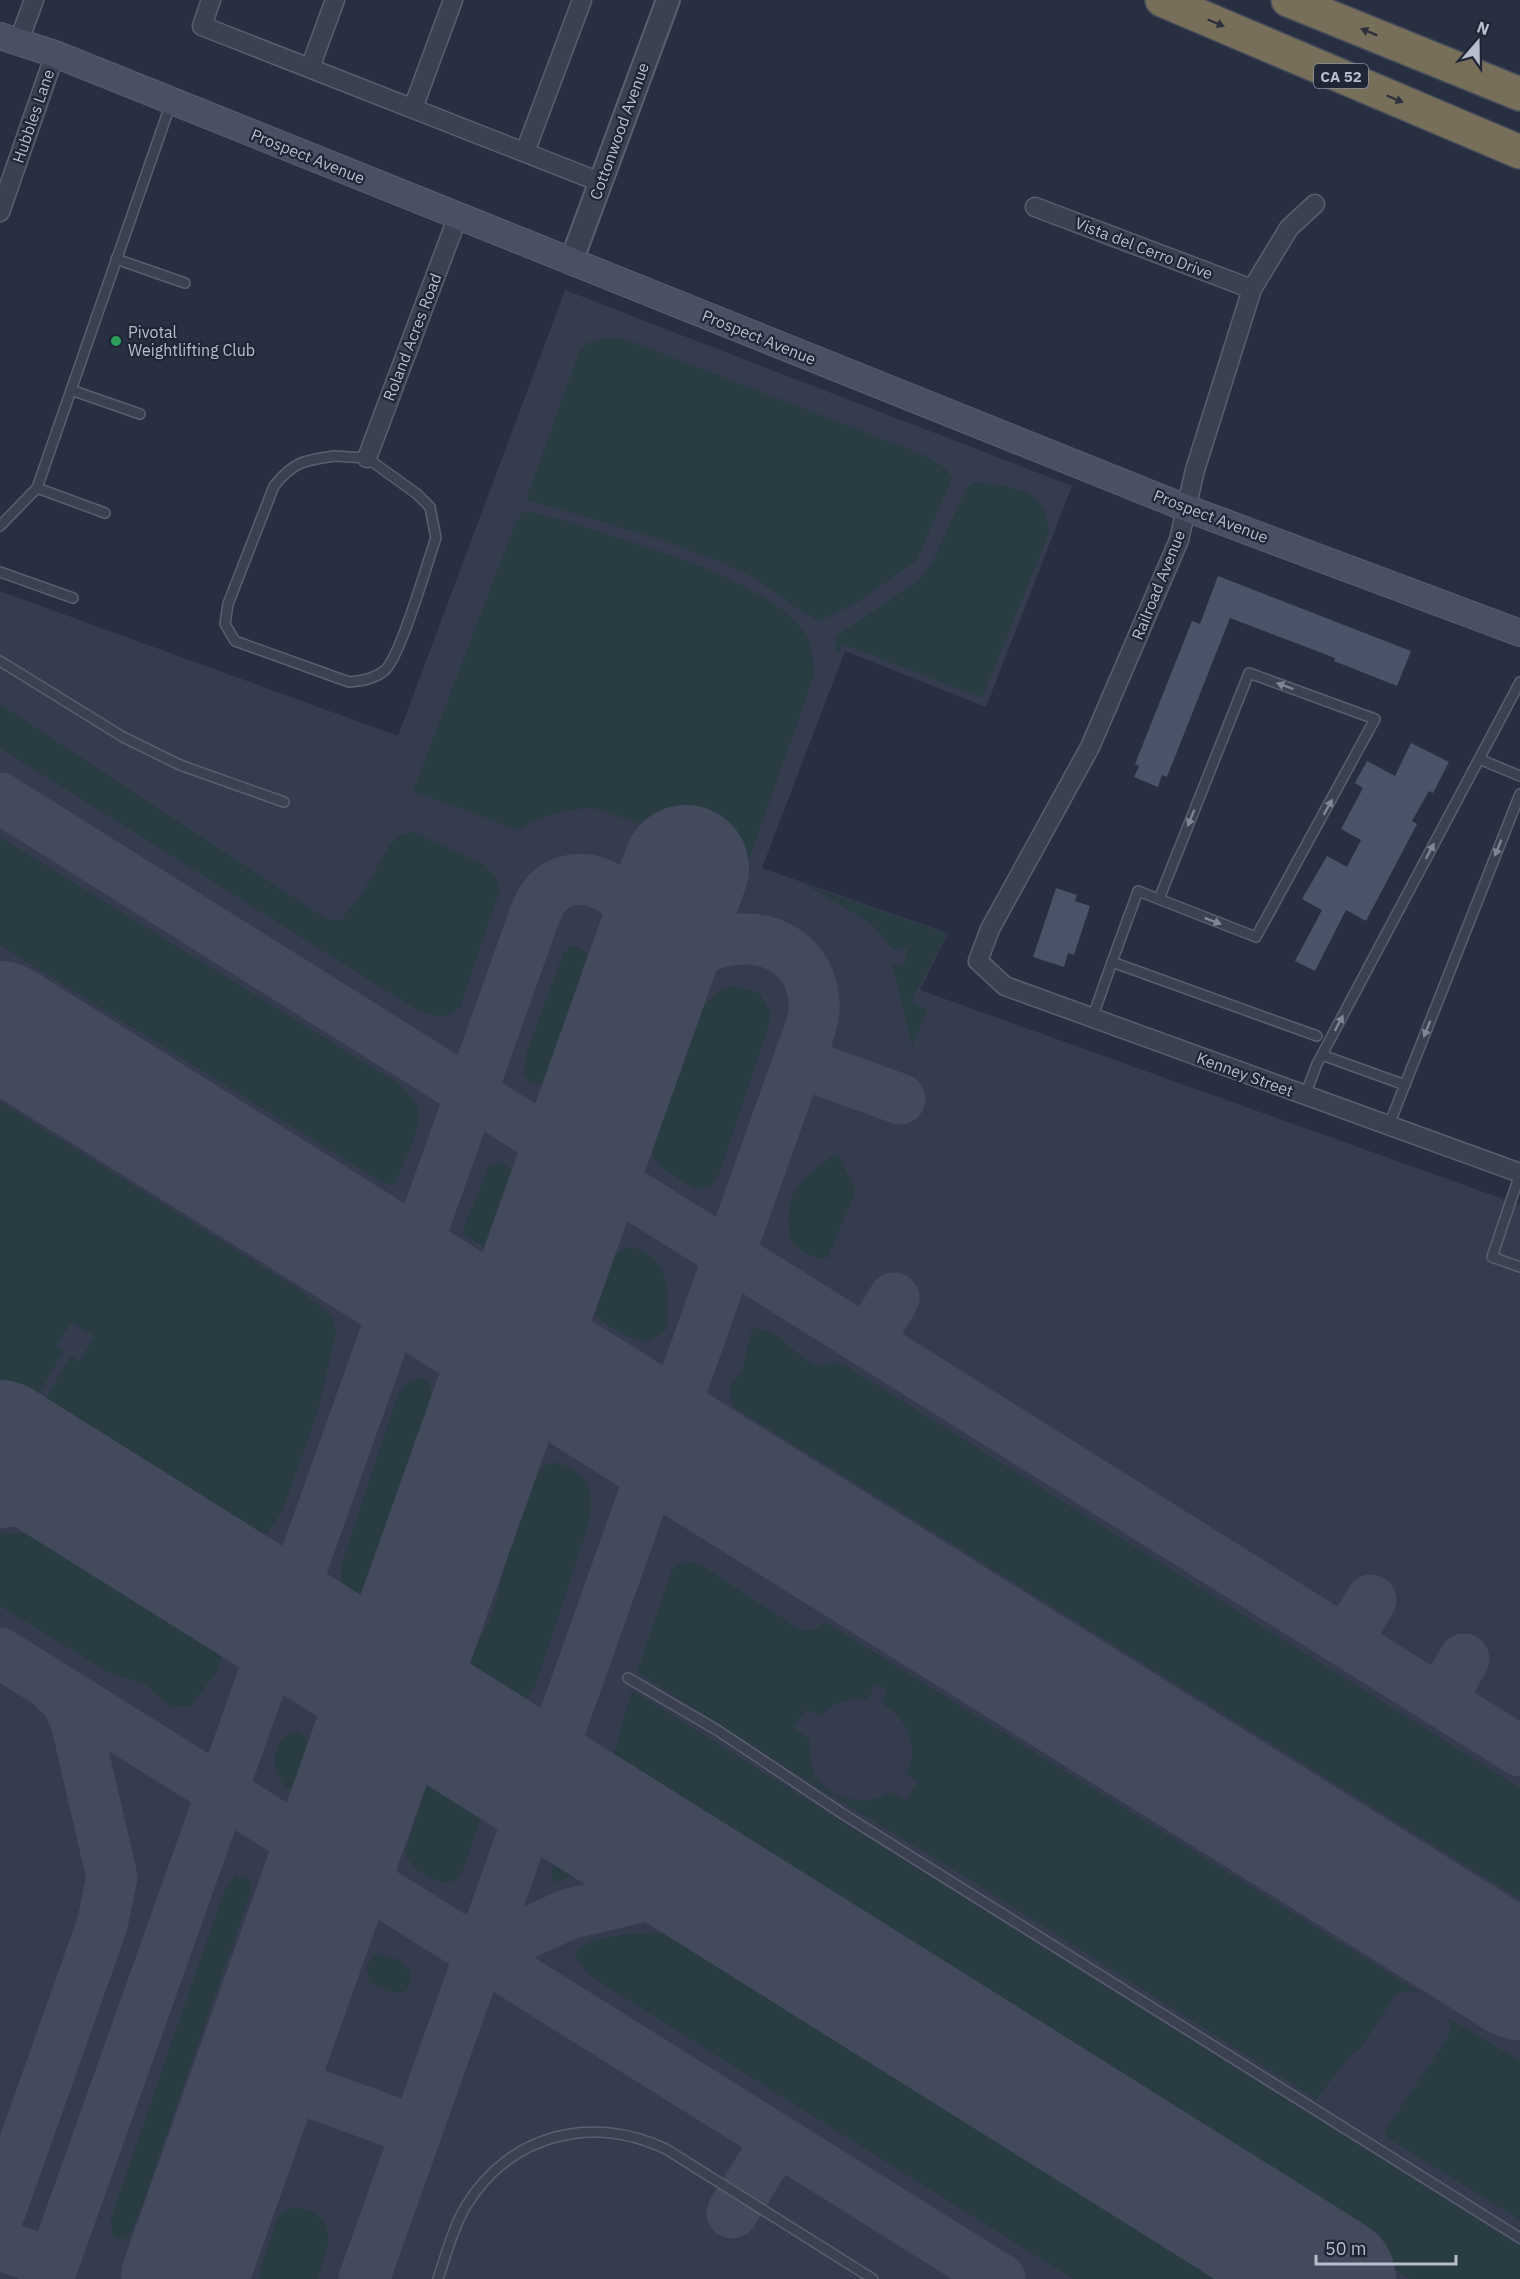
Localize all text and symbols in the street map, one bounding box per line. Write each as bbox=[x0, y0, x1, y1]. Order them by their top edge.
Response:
north arrow bbox=[1448, 12, 1508, 72]
text: N bbox=[1474, 17, 1492, 39]
one-way arrow bbox=[1207, 19, 1225, 28]
one-way arrow bbox=[1359, 27, 1377, 37]
street label: Cottonwood Avenue bbox=[585, 59, 653, 202]
road number: CA 52 bbox=[1314, 64, 1368, 88]
street label: Hubbles Lane bbox=[8, 66, 58, 166]
one-way arrow bbox=[1387, 94, 1405, 104]
street label: Prospect Avenue bbox=[248, 124, 368, 188]
street label: Vista del Cerro Drive bbox=[1072, 213, 1216, 284]
street label: Roland Acres Road bbox=[378, 270, 446, 404]
street label: Prospect Avenue bbox=[699, 305, 819, 369]
place label: Pivotal Weightlifting Club bbox=[128, 322, 255, 360]
marker: Pivotal Weightlifting Club bbox=[109, 334, 123, 348]
street label: Prospect Avenue bbox=[1151, 485, 1271, 547]
street label: Railroad Avenue bbox=[1127, 527, 1189, 643]
one-way arrow bbox=[1276, 681, 1294, 691]
one-way arrow bbox=[1322, 799, 1333, 815]
one-way arrow bbox=[1186, 810, 1196, 828]
one-way arrow bbox=[1493, 839, 1503, 857]
one-way arrow bbox=[1425, 842, 1435, 859]
one-way arrow bbox=[1205, 916, 1223, 926]
one-way arrow bbox=[1333, 1014, 1343, 1032]
one-way arrow bbox=[1422, 1020, 1431, 1038]
street label: Kenney Street bbox=[1194, 1047, 1296, 1101]
scale bar bbox=[1316, 2228, 1456, 2266]
text: 50 m bbox=[1325, 2237, 1367, 2260]

